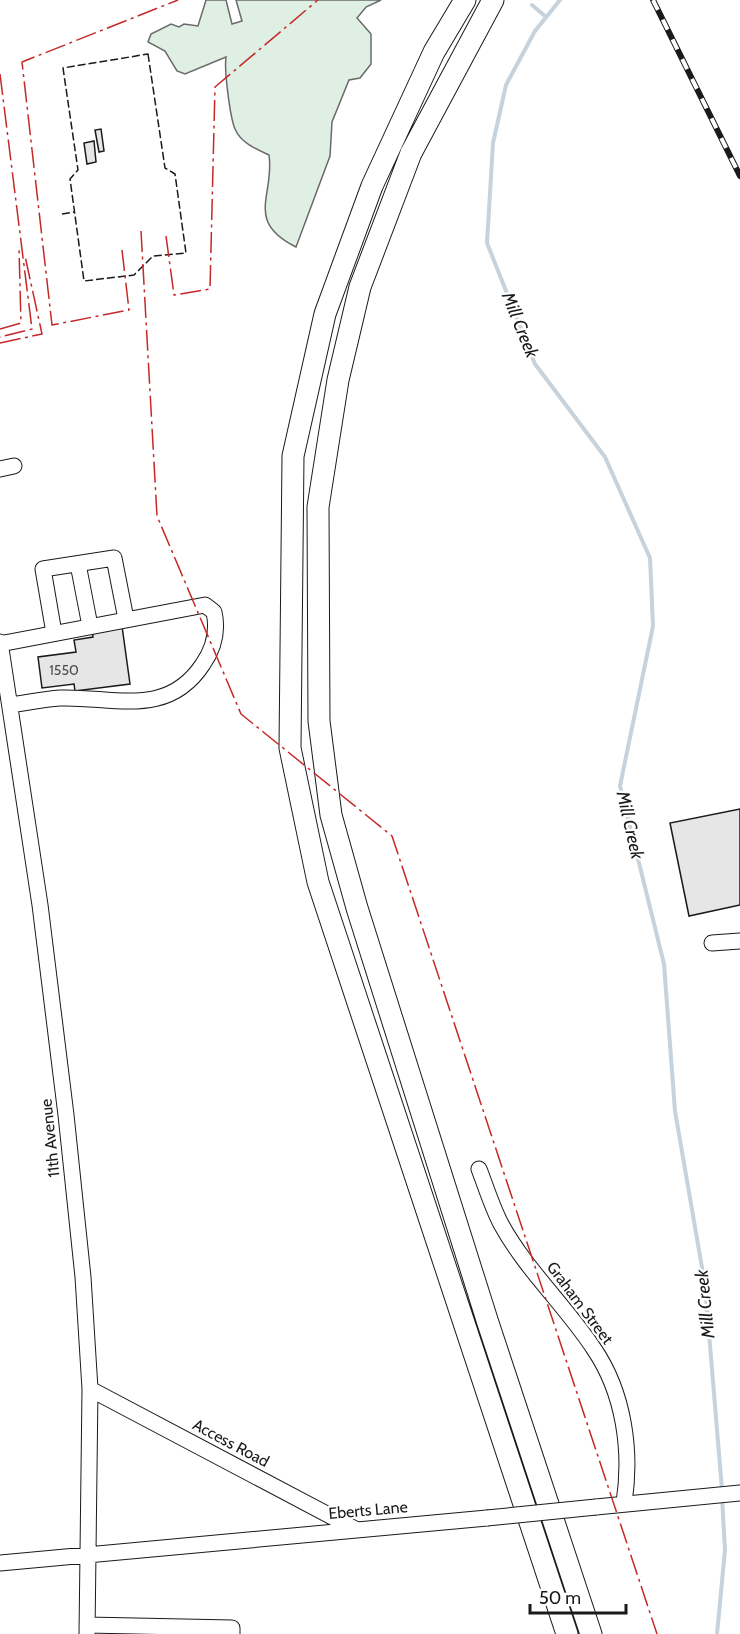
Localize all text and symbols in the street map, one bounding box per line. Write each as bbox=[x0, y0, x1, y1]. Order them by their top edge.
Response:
water label: Mill Creek bbox=[496, 288, 544, 362]
house number: 1550 bbox=[49, 661, 79, 679]
water label: Mill Creek bbox=[611, 788, 649, 862]
street label: 11th Avenue bbox=[36, 1098, 64, 1178]
street label: Graham Street bbox=[543, 1258, 618, 1348]
water label: Mill Creek bbox=[690, 1267, 720, 1340]
street label: Access Road bbox=[190, 1415, 272, 1471]
street label: Eberts Lane bbox=[328, 1497, 408, 1523]
scale bar bbox=[530, 1577, 626, 1615]
text: 50 m bbox=[539, 1587, 581, 1609]

